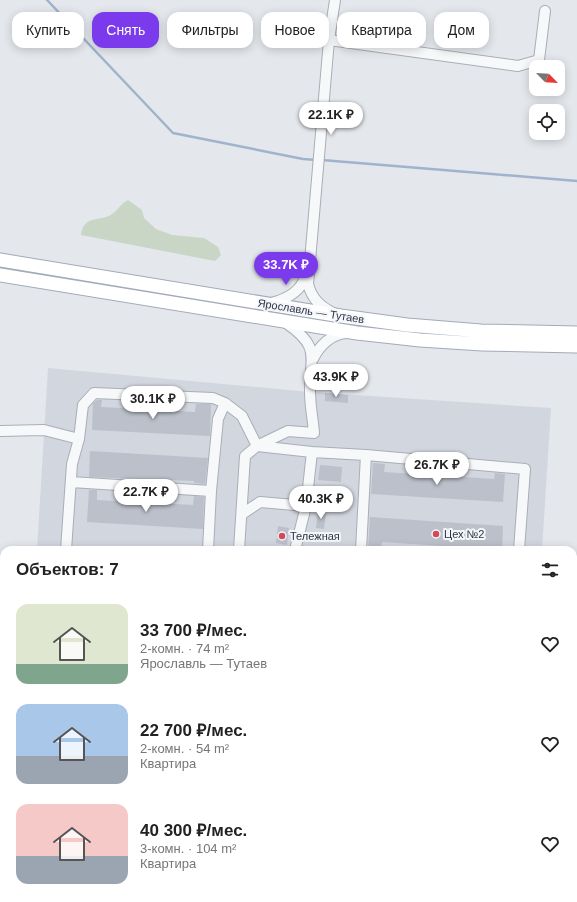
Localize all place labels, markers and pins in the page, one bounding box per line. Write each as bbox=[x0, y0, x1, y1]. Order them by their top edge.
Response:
pin: 22.1K ₽ bbox=[294, 102, 368, 136]
pin: 33.7K ₽ bbox=[249, 252, 323, 286]
pin: 43.9K ₽ bbox=[299, 364, 373, 398]
pin: 30.1K ₽ bbox=[116, 386, 190, 420]
pin: 26.7K ₽ bbox=[400, 452, 474, 486]
pin: 22.7K ₽ bbox=[109, 479, 183, 513]
pin: 40.3K ₽ bbox=[284, 486, 358, 520]
place label: Цех №2 bbox=[444, 528, 485, 540]
marker: Цех №2 bbox=[431, 529, 441, 539]
place label: Тележная bbox=[290, 530, 340, 542]
marker: Тележная bbox=[277, 531, 287, 541]

